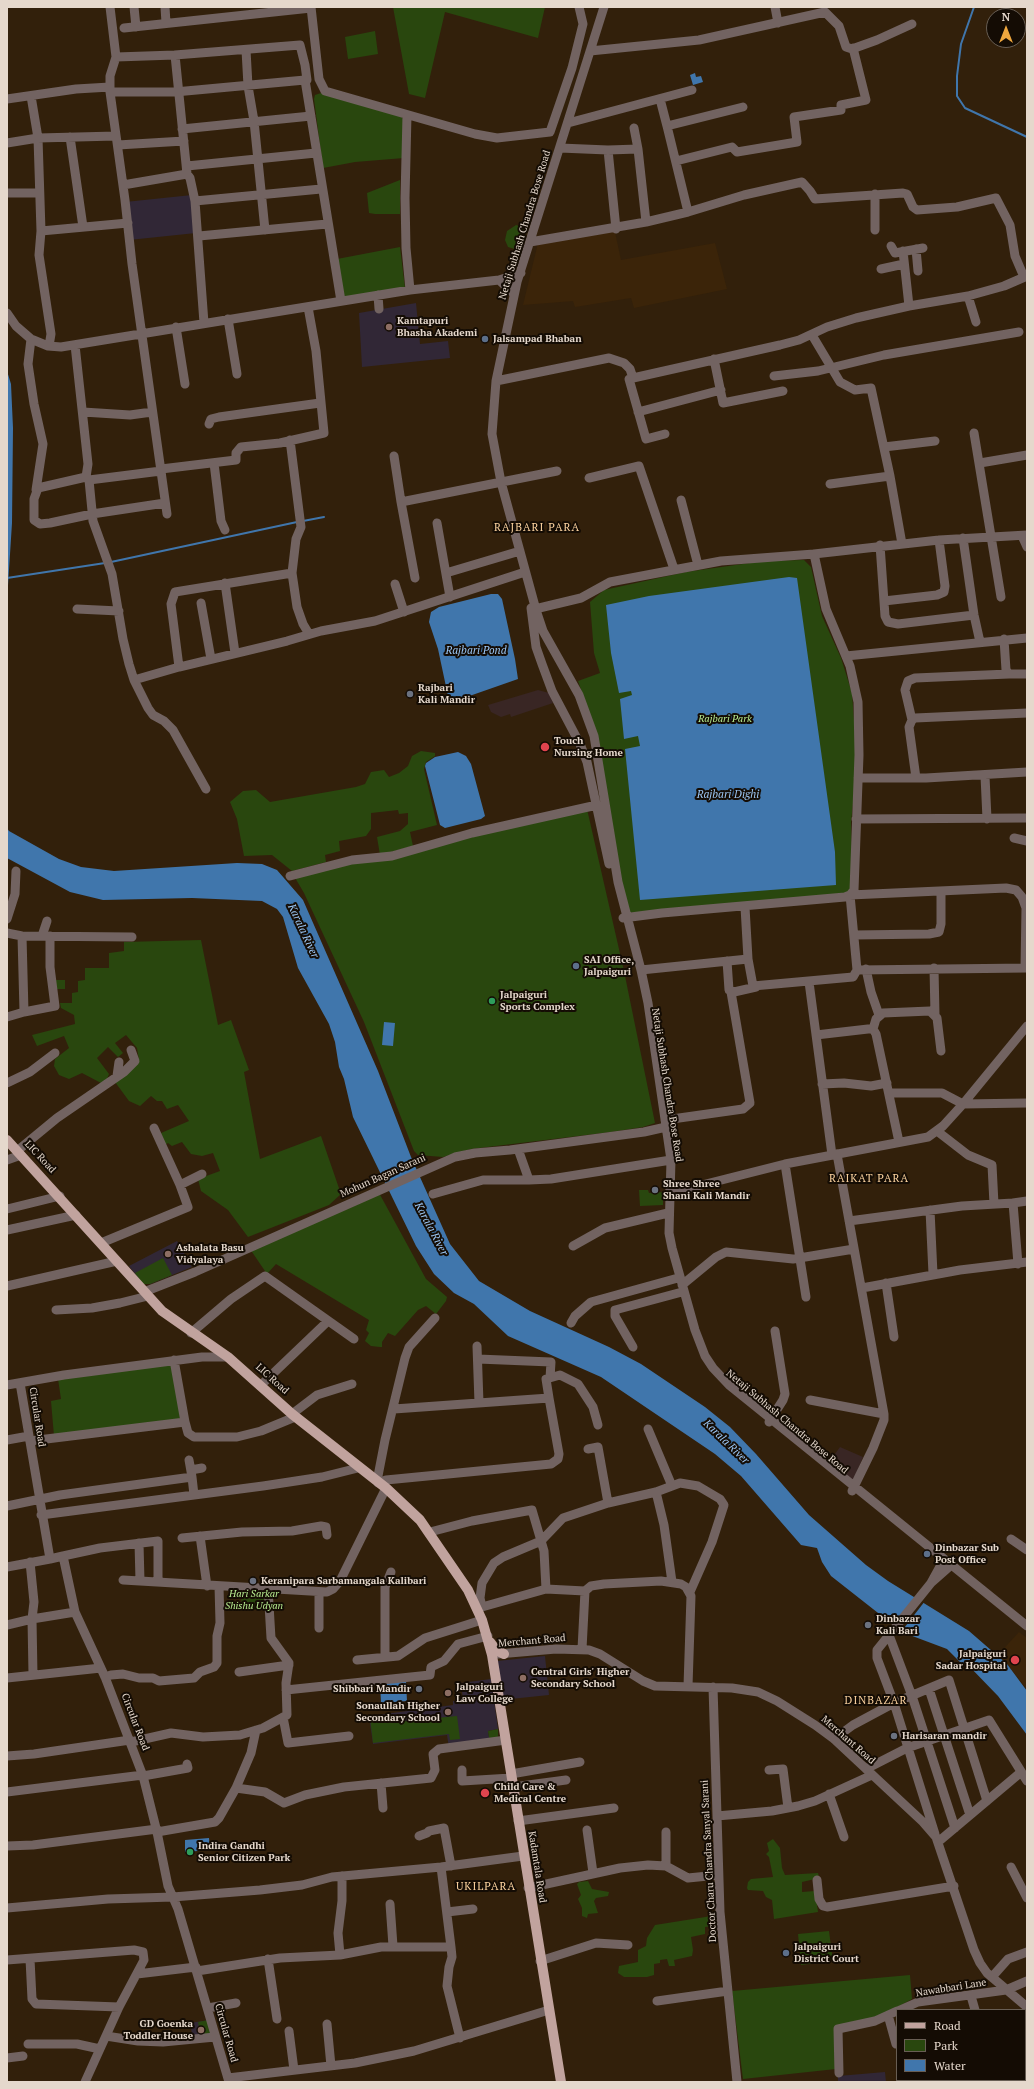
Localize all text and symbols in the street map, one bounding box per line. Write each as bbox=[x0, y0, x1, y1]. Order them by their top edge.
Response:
north arrow bbox=[986, 8, 1026, 48]
text: N bbox=[1002, 10, 1010, 24]
street label: Netaji Subhash Chandra Bose Road bbox=[497, 149, 553, 301]
place label: Kamtapuri Bhasha Akademi bbox=[397, 315, 477, 338]
marker: Kamtapuri Bhasha Akademi bbox=[384, 322, 394, 332]
place label: Jalsampad Bhaban bbox=[493, 333, 582, 345]
marker: Jalsampad Bhaban bbox=[480, 334, 490, 344]
district label: RAJBARI PARA bbox=[494, 521, 580, 535]
water label: Rajbari Pond bbox=[445, 644, 507, 658]
place label: Rajbari Kali Mandir bbox=[418, 682, 475, 706]
marker: Rajbari Kali Mandir bbox=[405, 689, 415, 699]
park label: Rajbari Park bbox=[698, 713, 752, 725]
place label: Touch Nursing Home bbox=[554, 735, 623, 758]
marker: Touch Nursing Home bbox=[539, 741, 551, 753]
water label: Rajbari Dighi bbox=[697, 788, 759, 802]
water label: Karala River bbox=[285, 902, 321, 960]
place label: SAI Office, Jalpaiguri bbox=[584, 954, 634, 978]
marker: SAI Office, Jalpaiguri bbox=[571, 961, 581, 971]
place label: Jalpaiguri Sports Complex bbox=[500, 989, 575, 1012]
marker: Jalpaiguri Sports Complex bbox=[487, 996, 497, 1006]
street label: Netaji Subhash Chandra Bose Road bbox=[649, 1007, 685, 1163]
street label: LIC Road bbox=[22, 1138, 58, 1176]
street label: Mohun Bagan Sarani bbox=[338, 1152, 428, 1200]
district label: RAIKAT PARA bbox=[829, 1172, 909, 1186]
place label: Shree Shree Shani Kali Mandir bbox=[663, 1178, 750, 1202]
marker: Shree Shree Shani Kali Mandir bbox=[650, 1185, 660, 1195]
water label: Karala River bbox=[411, 1200, 451, 1258]
place label: Ashalata Basu Vidyalaya bbox=[176, 1242, 244, 1266]
marker: Ashalata Basu Vidyalaya bbox=[163, 1249, 173, 1259]
street label: LIC Road bbox=[253, 1361, 291, 1397]
street label: Netaji Subhash Chandra Bose Road bbox=[724, 1367, 850, 1477]
street label: Circular Road bbox=[26, 1386, 48, 1448]
water label: Karala River bbox=[700, 1417, 752, 1467]
place label: Dinbazar Sub Post Office bbox=[935, 1542, 999, 1566]
marker: Dinbazar Sub Post Office bbox=[922, 1549, 932, 1559]
place label: Keranipara Sarbamangala Kalibari bbox=[261, 1575, 426, 1587]
marker: Keranipara Sarbamangala Kalibari bbox=[248, 1576, 258, 1586]
park label: Hari Sarkar Shishu Udyan bbox=[225, 1588, 283, 1612]
place label: Dinbazar Kali Bari bbox=[876, 1613, 920, 1636]
marker: Dinbazar Kali Bari bbox=[863, 1620, 873, 1630]
street label: Merchant Road bbox=[498, 1632, 566, 1650]
place label: Jalpaiguri Sadar Hospital bbox=[936, 1648, 1006, 1672]
marker: Jalpaiguri Sadar Hospital bbox=[1009, 1654, 1021, 1666]
place label: Central Girls' Higher Secondary School bbox=[531, 1666, 629, 1690]
marker: Central Girls' Higher Secondary School bbox=[518, 1673, 528, 1683]
place label: Jalpaiguri Law College bbox=[456, 1681, 513, 1704]
place label: Shibbari Mandir bbox=[333, 1683, 411, 1695]
marker: Shibbari Mandir bbox=[414, 1684, 424, 1694]
marker: Jalpaiguri Law College bbox=[443, 1688, 453, 1698]
street label: Circular Road bbox=[119, 1692, 151, 1752]
district label: DINBAZAR bbox=[845, 1694, 907, 1708]
place label: Sonaullah Higher Secondary School bbox=[356, 1700, 440, 1724]
marker: Sonaullah Higher Secondary School bbox=[443, 1707, 453, 1717]
street label: Merchant Road bbox=[819, 1713, 877, 1767]
place label: Harisaran mandir bbox=[902, 1730, 987, 1742]
marker: Harisaran mandir bbox=[889, 1731, 899, 1741]
street label: Doctor Charu Chandra Sanyal Sarani bbox=[699, 1780, 719, 1942]
place label: Child Care & Medical Centre bbox=[494, 1781, 566, 1804]
marker: Child Care & Medical Centre bbox=[479, 1787, 491, 1799]
street label: Kadamtala Road bbox=[525, 1830, 549, 1904]
place label: Indira Gandhi Senior Citizen Park bbox=[198, 1840, 290, 1864]
marker: Indira Gandhi Senior Citizen Park bbox=[185, 1847, 195, 1857]
district label: UKILPARA bbox=[456, 1880, 516, 1894]
place label: Jalpaiguri District Court bbox=[794, 1941, 859, 1964]
marker: Jalpaiguri District Court bbox=[781, 1948, 791, 1958]
street label: Nawabbari Lane bbox=[915, 1976, 987, 2000]
street label: Circular Road bbox=[212, 2002, 240, 2064]
legend bbox=[896, 2009, 1026, 2081]
place label: GD Goenka Toddler House bbox=[124, 2018, 193, 2042]
text: Road bbox=[934, 2018, 961, 2033]
marker: GD Goenka Toddler House bbox=[196, 2025, 206, 2035]
text: Park bbox=[934, 2038, 958, 2053]
text: Water bbox=[934, 2058, 966, 2073]

